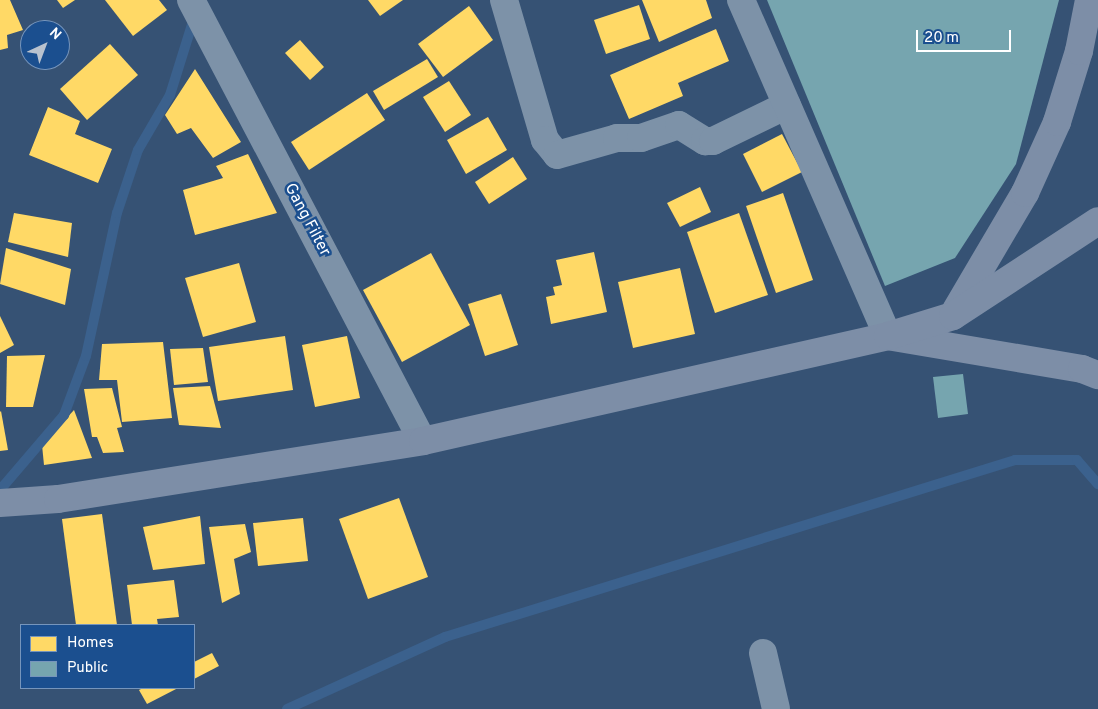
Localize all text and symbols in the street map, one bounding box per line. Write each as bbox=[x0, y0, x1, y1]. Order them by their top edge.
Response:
north arrow bbox=[20, 20, 70, 70]
scale bar bbox=[918, 20, 1013, 52]
text: N bbox=[45, 25, 64, 44]
text: 20 m bbox=[924, 29, 959, 48]
street label: Gang Filter bbox=[280, 180, 334, 260]
legend bbox=[20, 624, 195, 689]
text: Homes bbox=[67, 634, 114, 653]
text: Public bbox=[67, 659, 108, 678]

